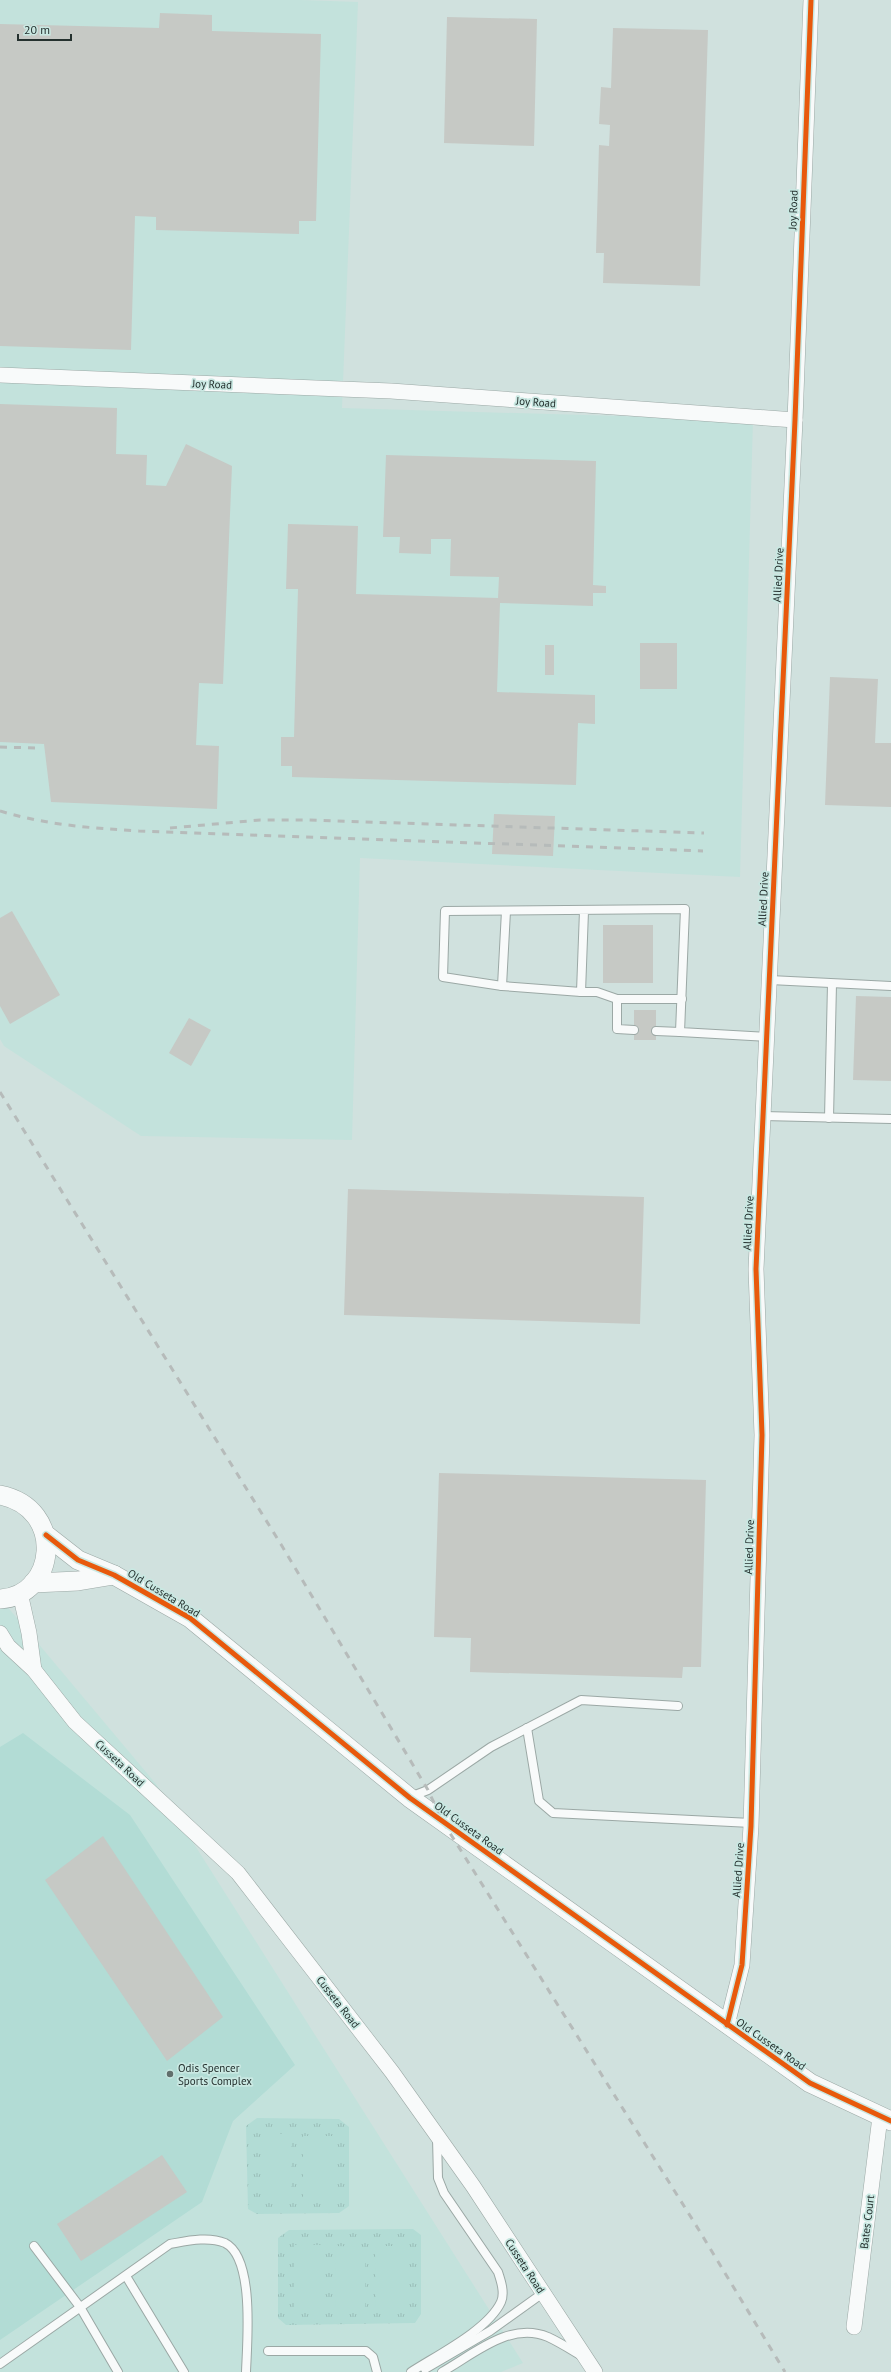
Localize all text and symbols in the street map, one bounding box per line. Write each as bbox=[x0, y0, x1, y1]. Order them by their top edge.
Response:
scale bar bbox=[18, 16, 71, 42]
text: 20 m bbox=[24, 22, 50, 37]
street label: Joy Road bbox=[785, 190, 801, 231]
street label: Joy Road bbox=[191, 376, 232, 392]
street label: Joy Road bbox=[515, 394, 556, 410]
street label: Allied Drive bbox=[770, 547, 786, 603]
street label: Allied Drive bbox=[755, 871, 771, 927]
street label: Allied Drive bbox=[740, 1195, 756, 1251]
street label: Allied Drive bbox=[741, 1519, 757, 1575]
street label: Old Cusseta Road bbox=[125, 1566, 203, 1620]
street label: Cusseta Road bbox=[92, 1737, 148, 1789]
street label: Old Cusseta Road bbox=[432, 1798, 506, 1858]
street label: Allied Drive bbox=[729, 1842, 747, 1898]
street label: Cusseta Road bbox=[313, 1973, 363, 2031]
street label: Old Cusseta Road bbox=[733, 2015, 809, 2073]
place label: Odis Spencer Sports Complex bbox=[178, 2061, 252, 2088]
marker: Odis Spencer Sports Complex bbox=[165, 2069, 175, 2079]
street label: Bates Court bbox=[857, 2194, 877, 2250]
street label: Cusseta Road bbox=[502, 2236, 548, 2296]

